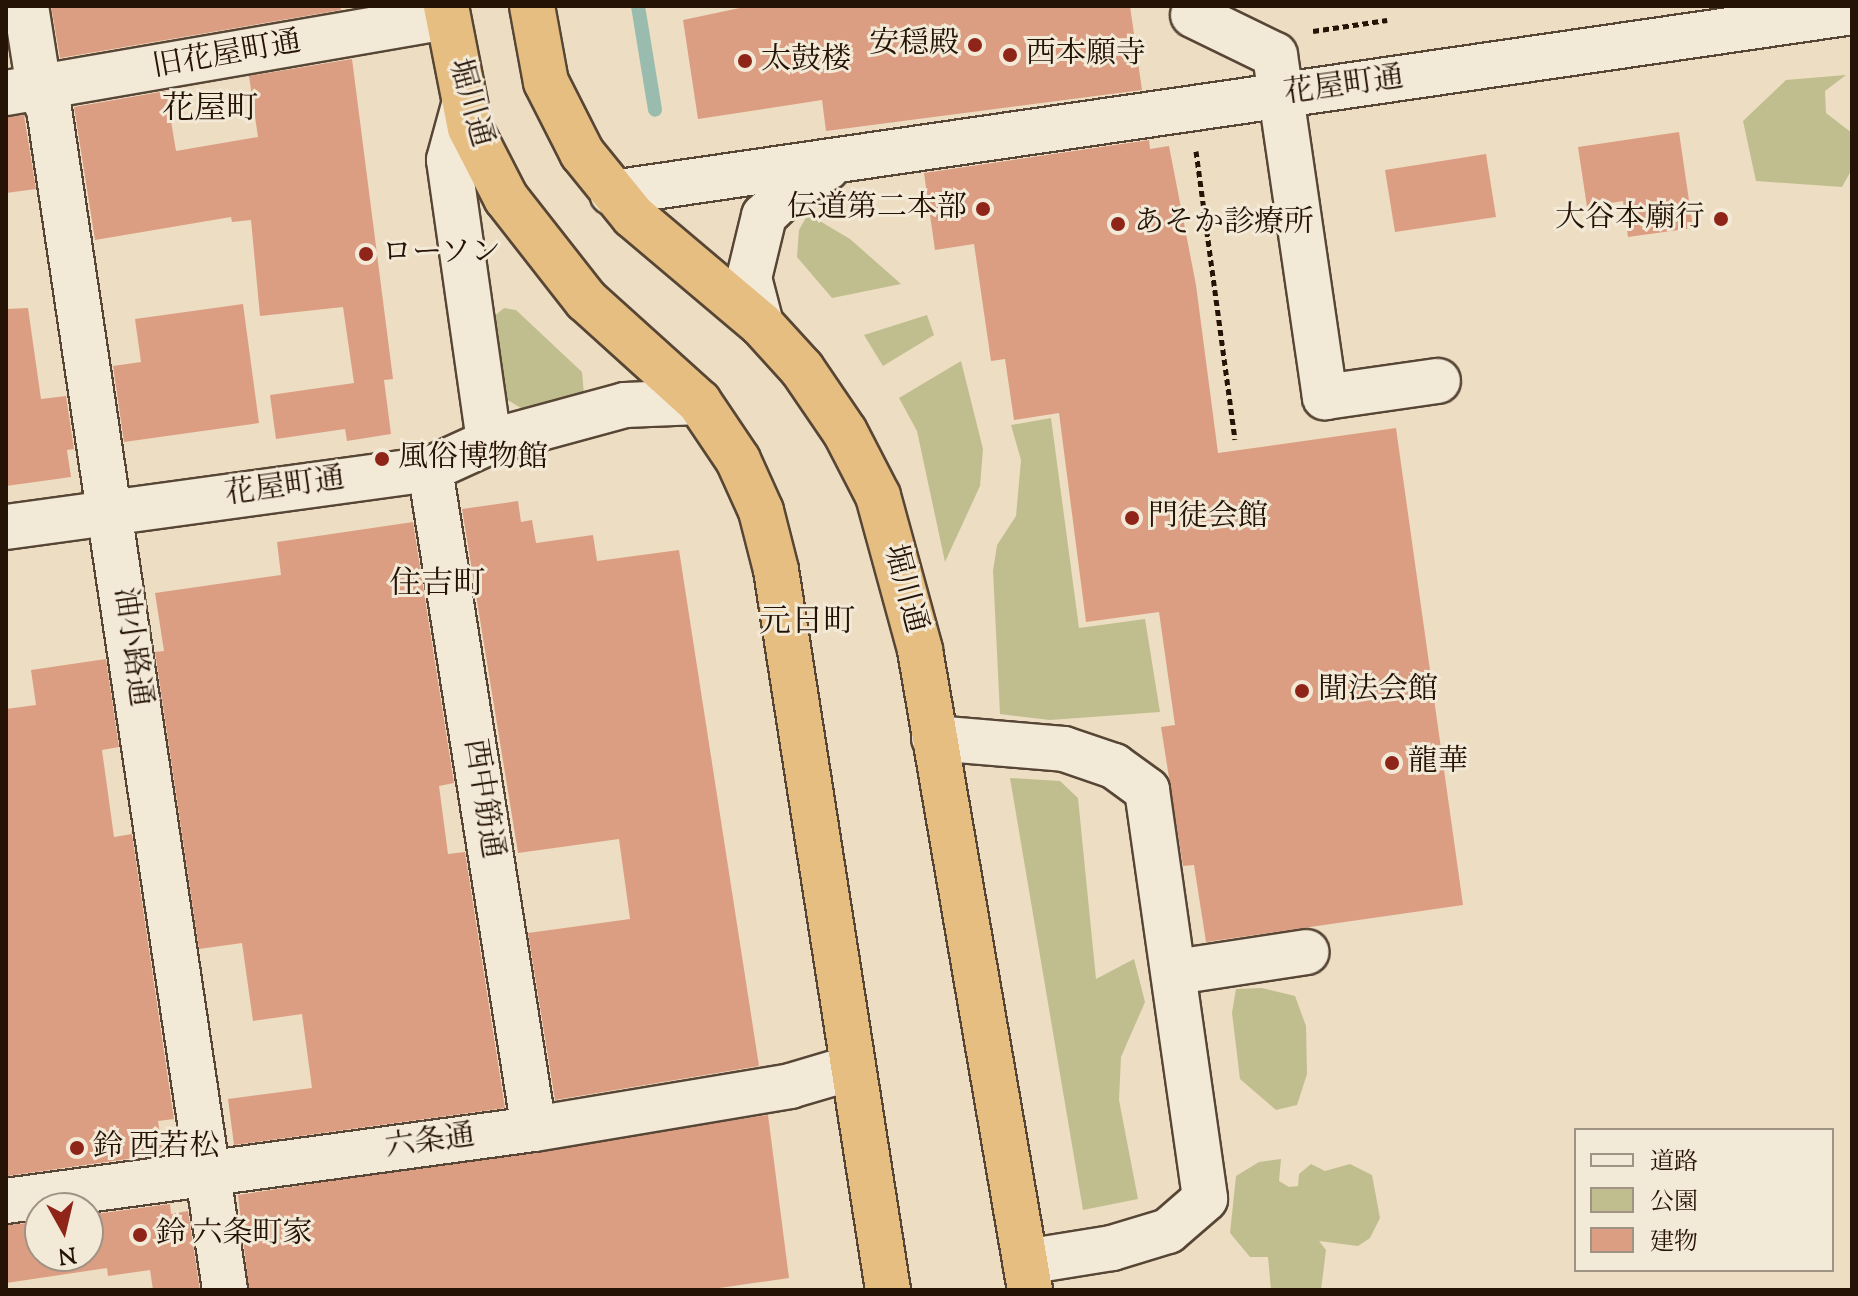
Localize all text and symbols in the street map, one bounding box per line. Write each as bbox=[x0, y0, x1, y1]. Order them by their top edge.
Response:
street label: 旧花屋町通 bbox=[150, 25, 304, 87]
place label: 安穏殿 bbox=[869, 27, 959, 63]
marker: 安穏殿 bbox=[966, 36, 984, 54]
place label: 西本願寺 bbox=[1026, 37, 1146, 73]
place label: 太鼓楼 bbox=[761, 43, 851, 79]
marker: 西本願寺 bbox=[1001, 46, 1019, 64]
marker: 太鼓楼 bbox=[736, 52, 754, 70]
street label: 堀川通 bbox=[439, 55, 499, 151]
street label: 花屋町通 bbox=[1282, 61, 1406, 113]
district label: 花屋町 bbox=[162, 91, 258, 129]
place label: 伝道第二本部 bbox=[787, 191, 967, 227]
marker: 伝道第二本部 bbox=[974, 200, 992, 218]
place label: 大谷本廟行 bbox=[1555, 201, 1705, 237]
place label: あそか診療所 bbox=[1134, 206, 1314, 242]
marker: 大谷本廟行 bbox=[1712, 210, 1730, 228]
marker: あそか診療所 bbox=[1109, 215, 1127, 233]
place label: ローソン bbox=[382, 236, 502, 272]
marker: ローソン bbox=[357, 245, 375, 263]
place label: 風俗博物館 bbox=[398, 441, 548, 477]
marker: 風俗博物館 bbox=[373, 450, 391, 468]
street label: 花屋町通 bbox=[223, 462, 347, 514]
place label: 門徒会館 bbox=[1148, 500, 1268, 536]
marker: 門徒会館 bbox=[1123, 509, 1141, 527]
street label: 堀川通 bbox=[875, 541, 933, 637]
district label: 住吉町 bbox=[389, 566, 485, 604]
street label: 油小路通 bbox=[105, 585, 157, 709]
district label: 元日町 bbox=[759, 604, 855, 642]
place label: 聞法会館 bbox=[1318, 673, 1438, 709]
marker: 聞法会館 bbox=[1293, 682, 1311, 700]
street label: 西中筋通 bbox=[455, 737, 509, 861]
place label: 龍華 bbox=[1408, 745, 1468, 781]
marker: 龍華 bbox=[1383, 754, 1401, 772]
street label: 六条通 bbox=[383, 1119, 477, 1167]
legend bbox=[1574, 1128, 1834, 1272]
place label: 鈴 西若松 bbox=[93, 1130, 219, 1166]
marker: 鈴 西若松 bbox=[68, 1139, 86, 1157]
text: 道路 bbox=[1650, 1146, 1698, 1180]
text: 公園 bbox=[1650, 1186, 1698, 1220]
north arrow bbox=[24, 1192, 104, 1272]
place label: 鈴 六条町家 bbox=[156, 1217, 312, 1253]
marker: 鈴 六条町家 bbox=[131, 1226, 149, 1244]
text: 建物 bbox=[1650, 1226, 1698, 1260]
text: N bbox=[56, 1237, 78, 1271]

